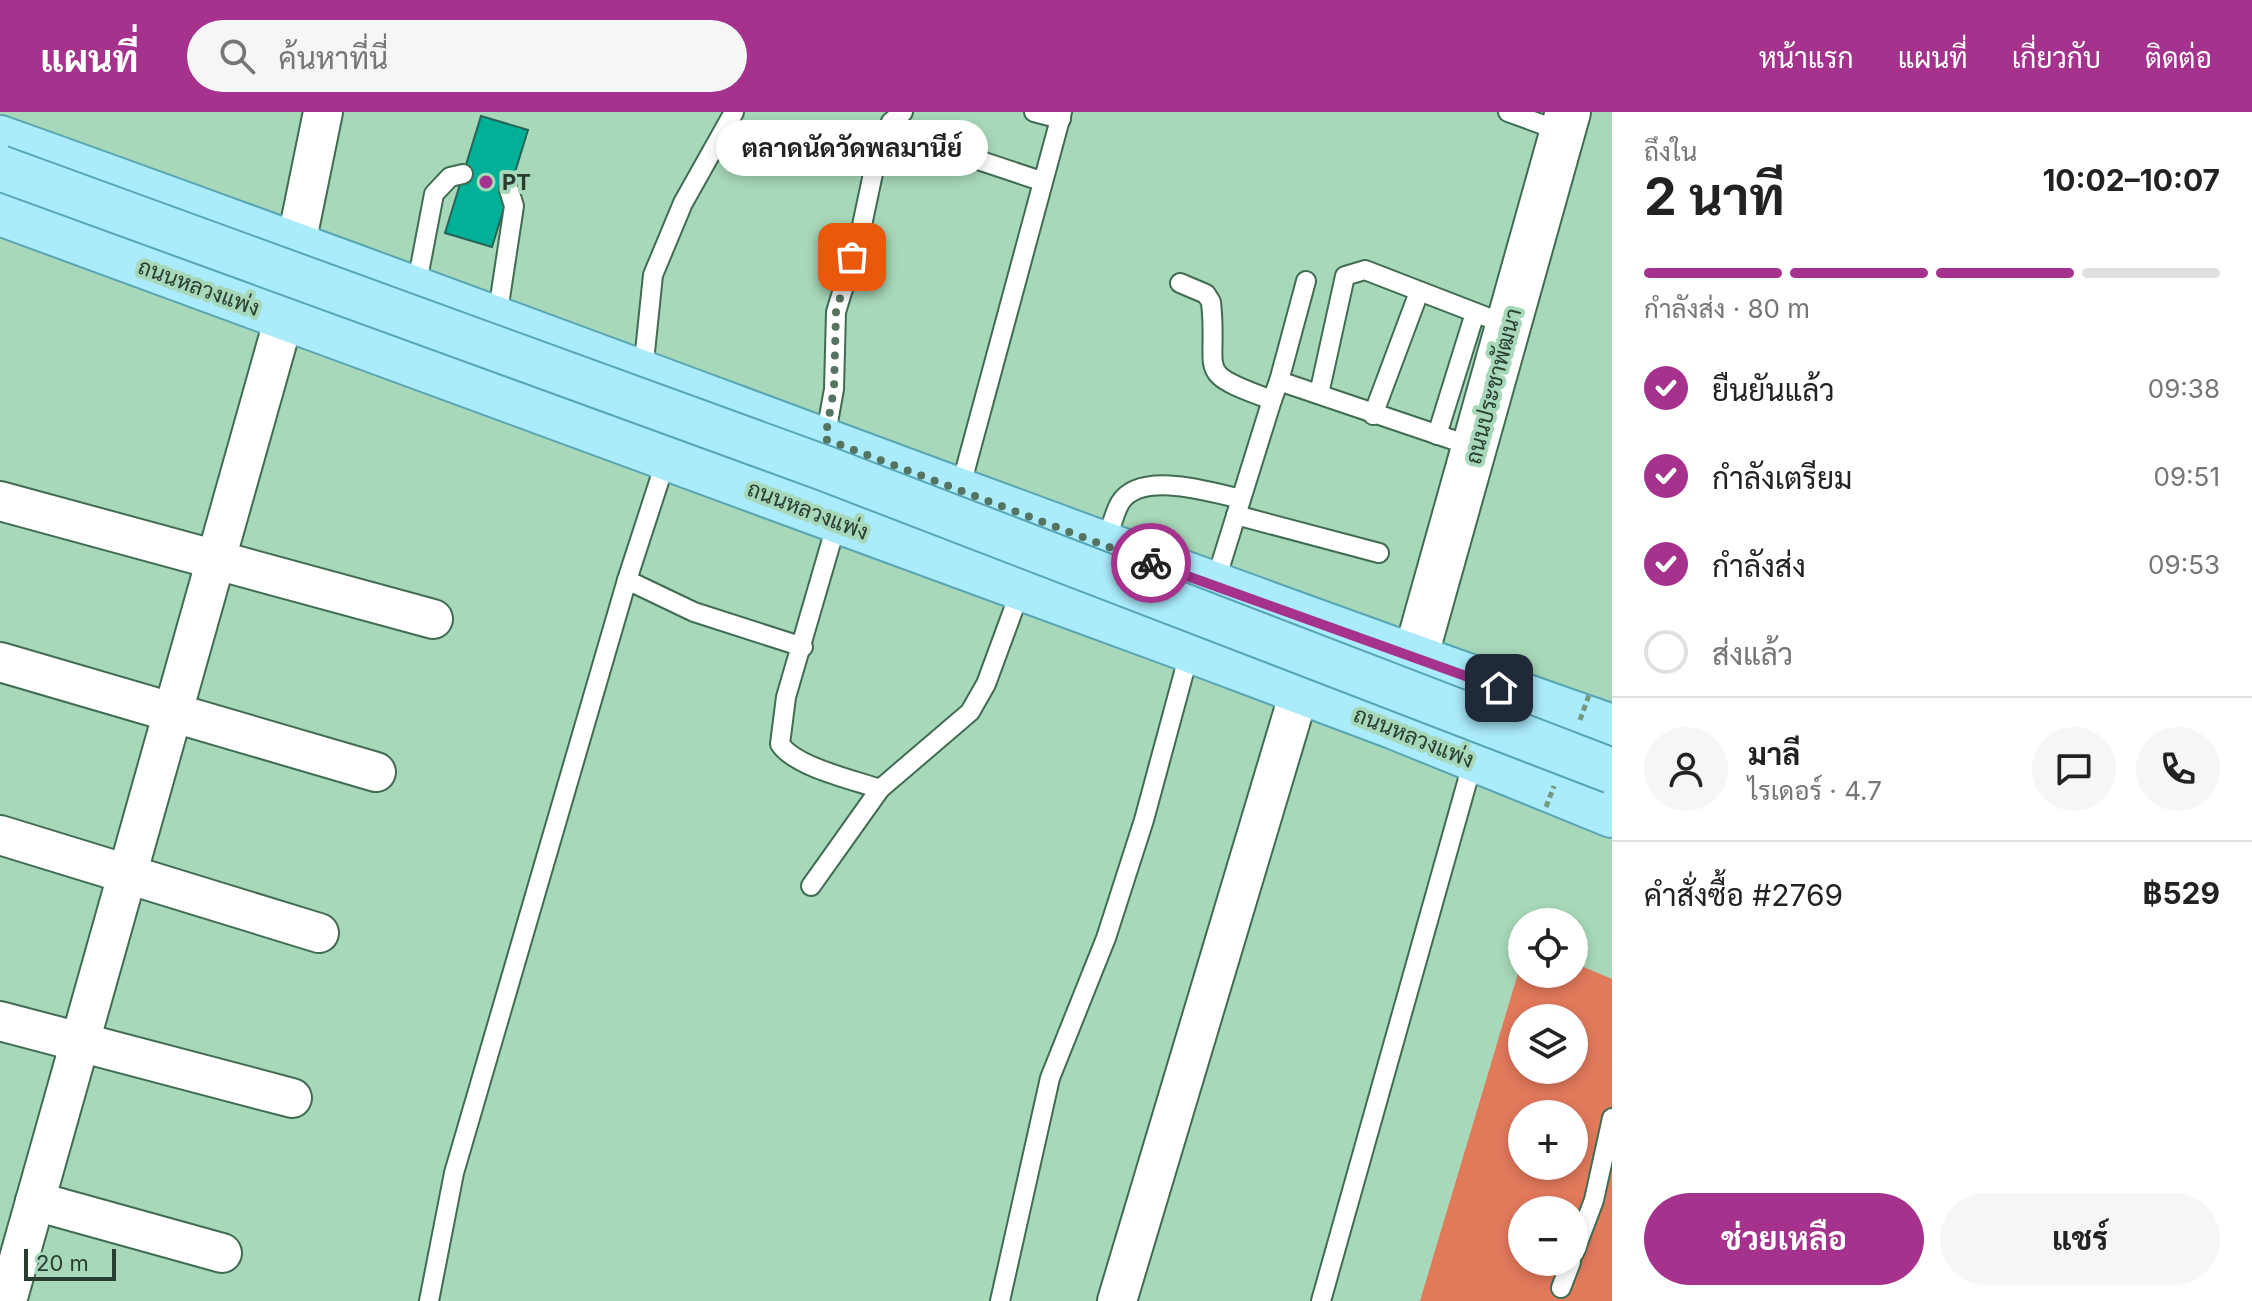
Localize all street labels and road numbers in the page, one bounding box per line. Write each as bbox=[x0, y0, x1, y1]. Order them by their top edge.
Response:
street label: ถนนหลวงแพ่ง bbox=[135, 253, 263, 321]
street label: ถนนประชาพัฒนา bbox=[1460, 305, 1526, 467]
street label: ถนนหลวงแพ่ง bbox=[744, 475, 872, 545]
street label: ถนนหลวงแพ่ง bbox=[1350, 701, 1478, 773]

